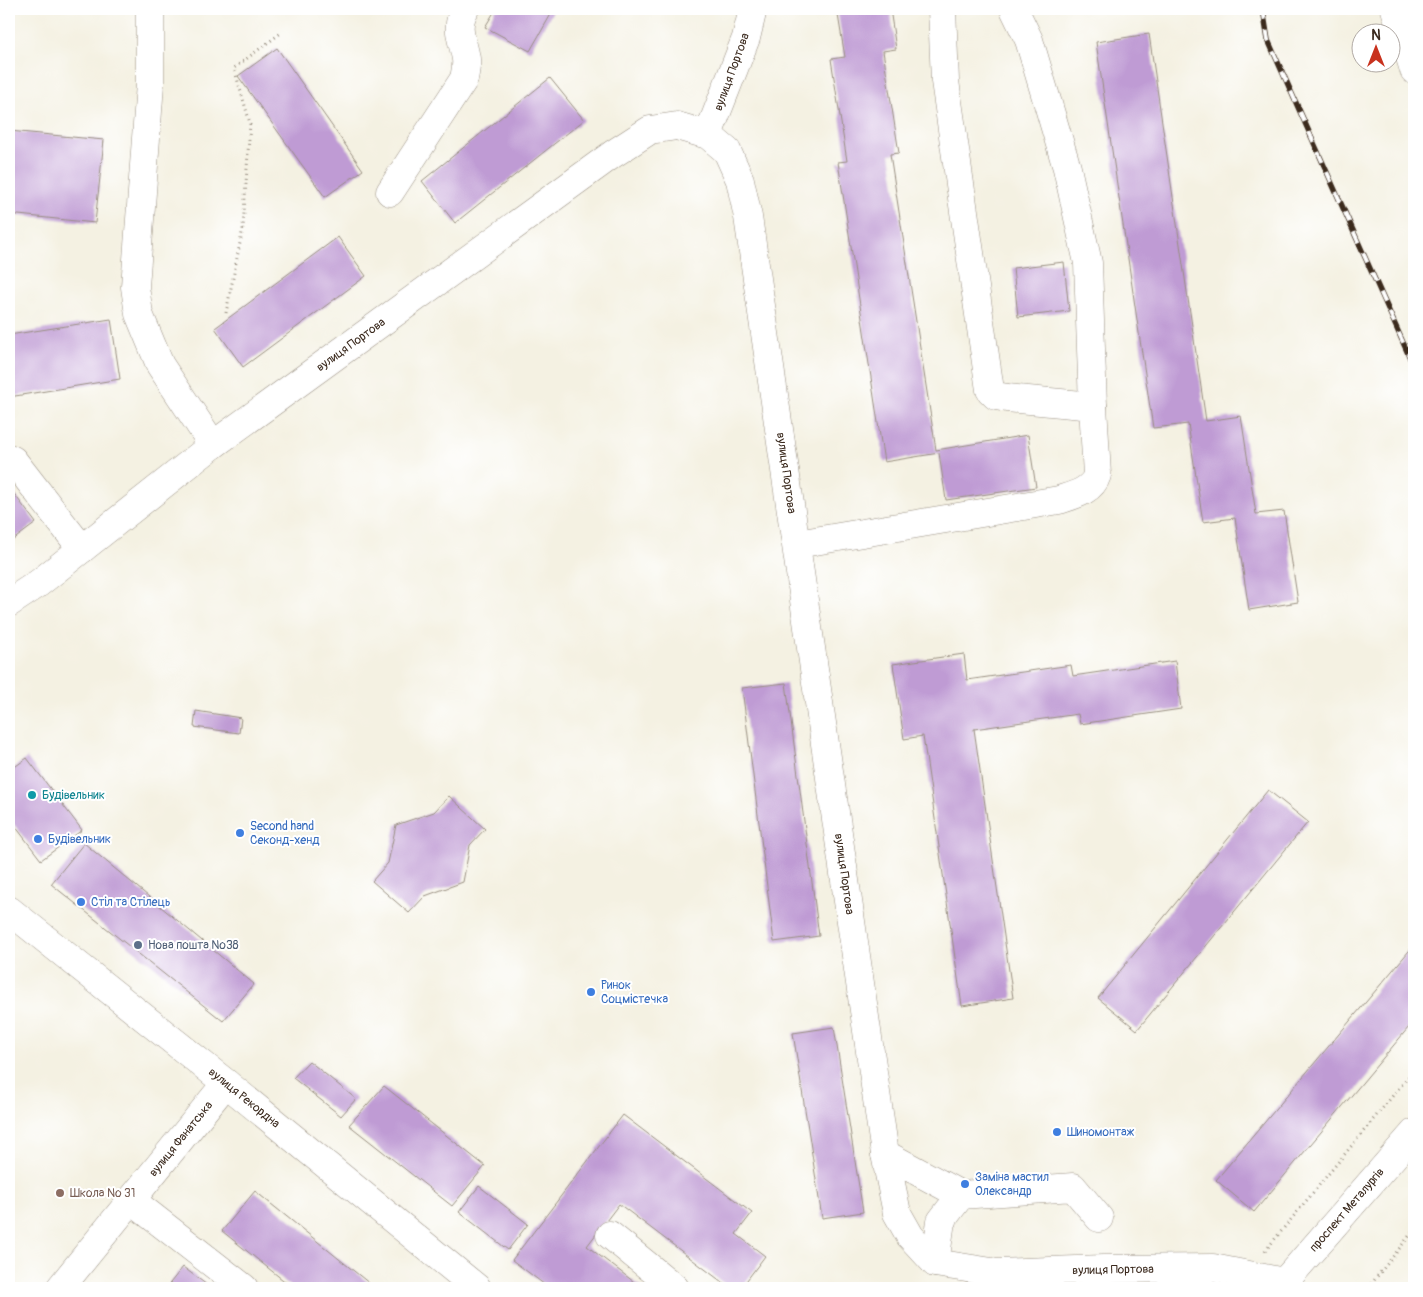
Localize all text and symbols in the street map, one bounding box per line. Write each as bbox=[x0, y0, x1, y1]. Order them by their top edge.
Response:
north arrow bbox=[1350, 22, 1400, 72]
text: N bbox=[1371, 27, 1381, 44]
street label: вулиця Портова bbox=[711, 31, 753, 113]
street label: вулиця Портова bbox=[314, 315, 389, 375]
street label: вулиця Портова bbox=[773, 432, 799, 515]
place label: Будівельник bbox=[42, 788, 105, 803]
marker: Будівельник bbox=[26, 789, 38, 801]
place label: Second hand Секонд-хенд bbox=[250, 819, 320, 848]
marker: Second hand Секонд-хенд bbox=[234, 827, 246, 839]
place label: Будiвельник bbox=[48, 832, 111, 847]
marker: Будiвельник bbox=[32, 833, 44, 845]
street label: вулиця Портова bbox=[831, 833, 857, 916]
place label: Стіл та Стілець bbox=[91, 895, 171, 910]
marker: Стіл та Стілець bbox=[75, 896, 87, 908]
place label: Нова пошта №38 bbox=[148, 938, 239, 953]
marker: Нова пошта №38 bbox=[132, 939, 144, 951]
place label: Ринок Соцмістечка bbox=[601, 978, 668, 1007]
marker: Ринок Соцмістечка bbox=[585, 986, 597, 998]
street label: вулиця Рекордна bbox=[205, 1065, 283, 1132]
street label: вулиця Фанатська bbox=[146, 1098, 216, 1180]
place label: Шиномонтаж bbox=[1067, 1125, 1135, 1140]
marker: Шиномонтаж bbox=[1051, 1126, 1063, 1138]
street label: проспект Металургів bbox=[1306, 1165, 1388, 1255]
place label: Заміна мастил Олександр bbox=[975, 1170, 1049, 1199]
marker: Заміна мастил Олександр bbox=[959, 1178, 971, 1190]
place label: Школа № 31 bbox=[70, 1186, 136, 1201]
marker: Школа № 31 bbox=[54, 1187, 66, 1199]
street label: вулиця Портова bbox=[1072, 1262, 1154, 1278]

